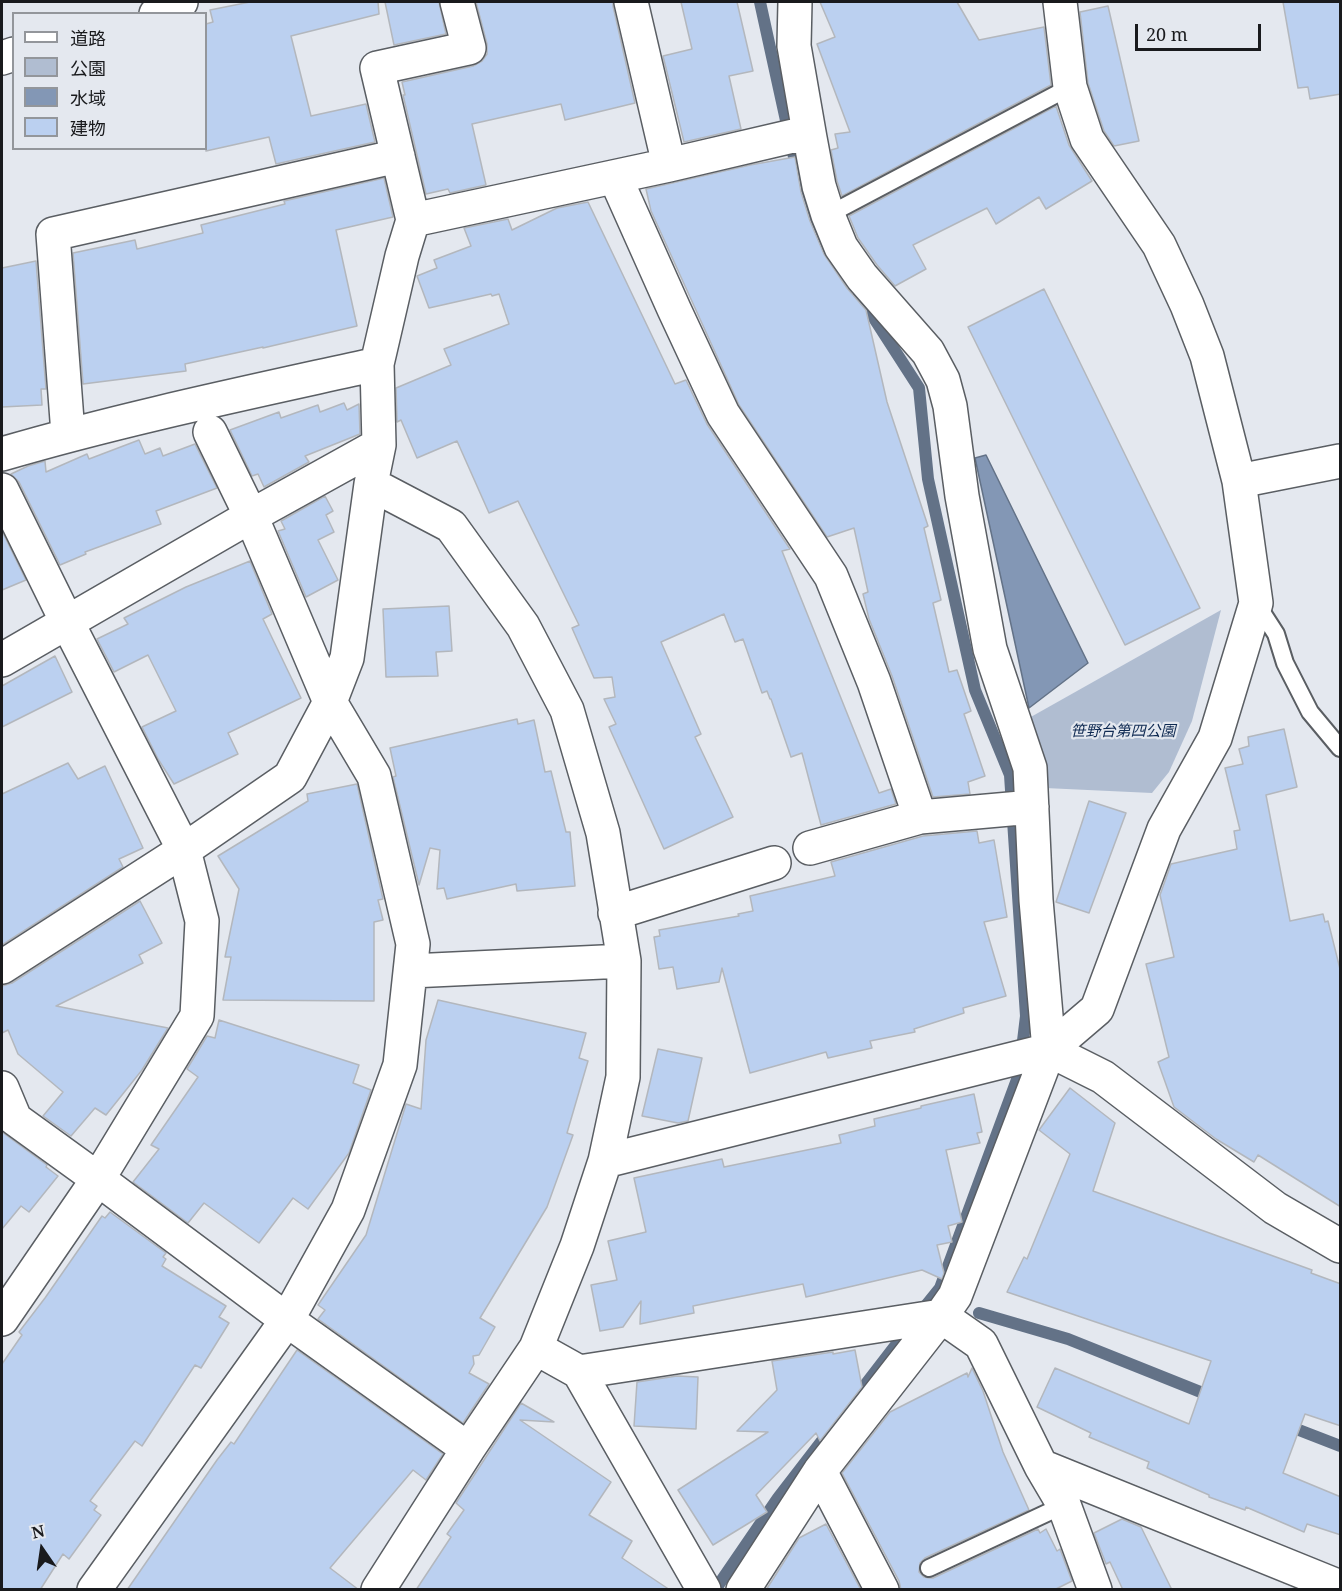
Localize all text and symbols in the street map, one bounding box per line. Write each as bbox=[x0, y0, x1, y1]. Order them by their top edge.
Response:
legend bbox=[12, 12, 207, 150]
scale bar bbox=[1138, 12, 1264, 50]
text: 20 m bbox=[1146, 22, 1188, 46]
text: 道路 bbox=[70, 26, 106, 50]
text: 公園 bbox=[70, 56, 106, 80]
text: 水域 bbox=[70, 86, 106, 110]
text: 建物 bbox=[70, 116, 106, 140]
park label: 笹野台第四公園 bbox=[1071, 723, 1175, 741]
north arrow bbox=[12, 1519, 72, 1579]
text: N bbox=[29, 1519, 47, 1544]

